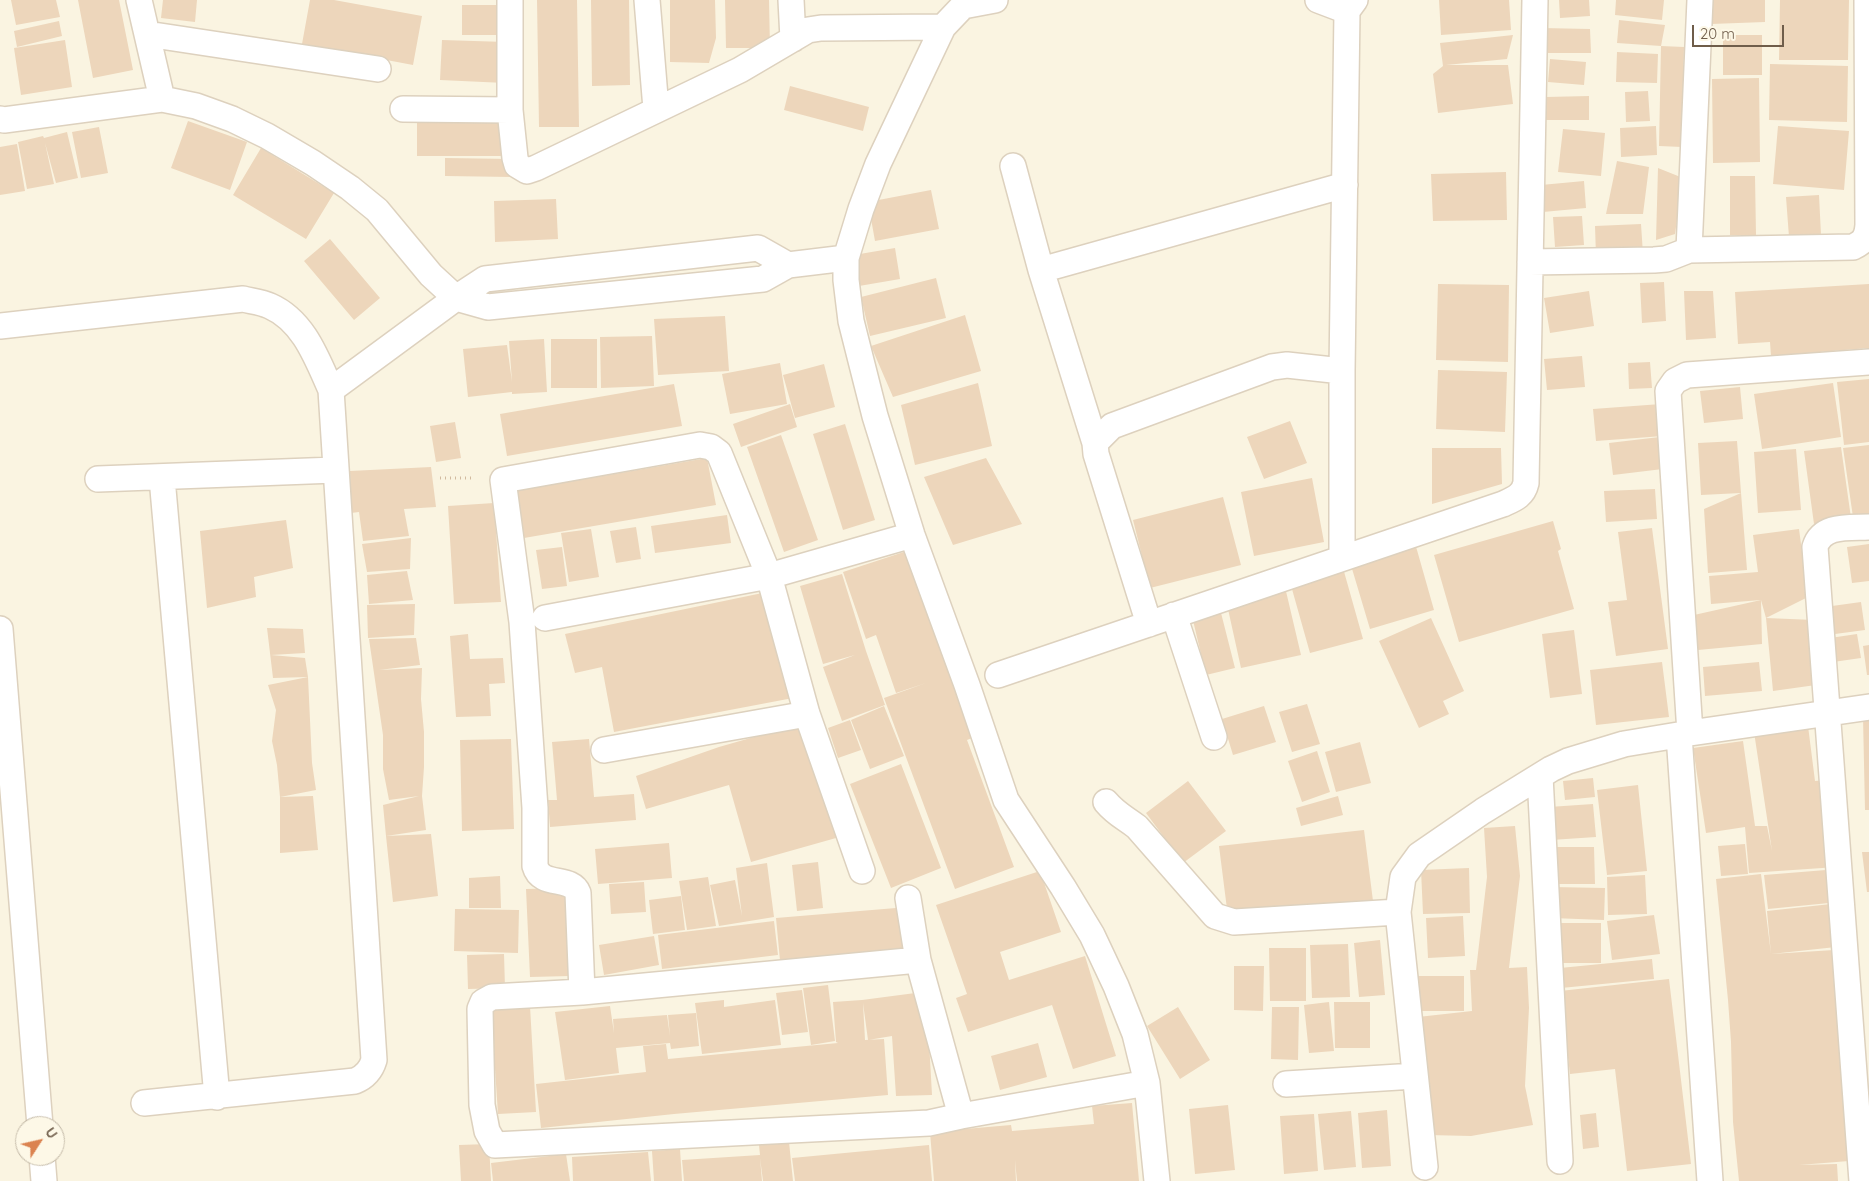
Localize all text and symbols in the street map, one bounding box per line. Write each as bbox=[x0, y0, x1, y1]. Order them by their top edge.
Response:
scale bar bbox=[1694, 15, 1786, 47]
text: 20 m bbox=[1700, 24, 1735, 43]
north arrow bbox=[15, 1116, 65, 1166]
text: U bbox=[41, 1124, 62, 1142]

